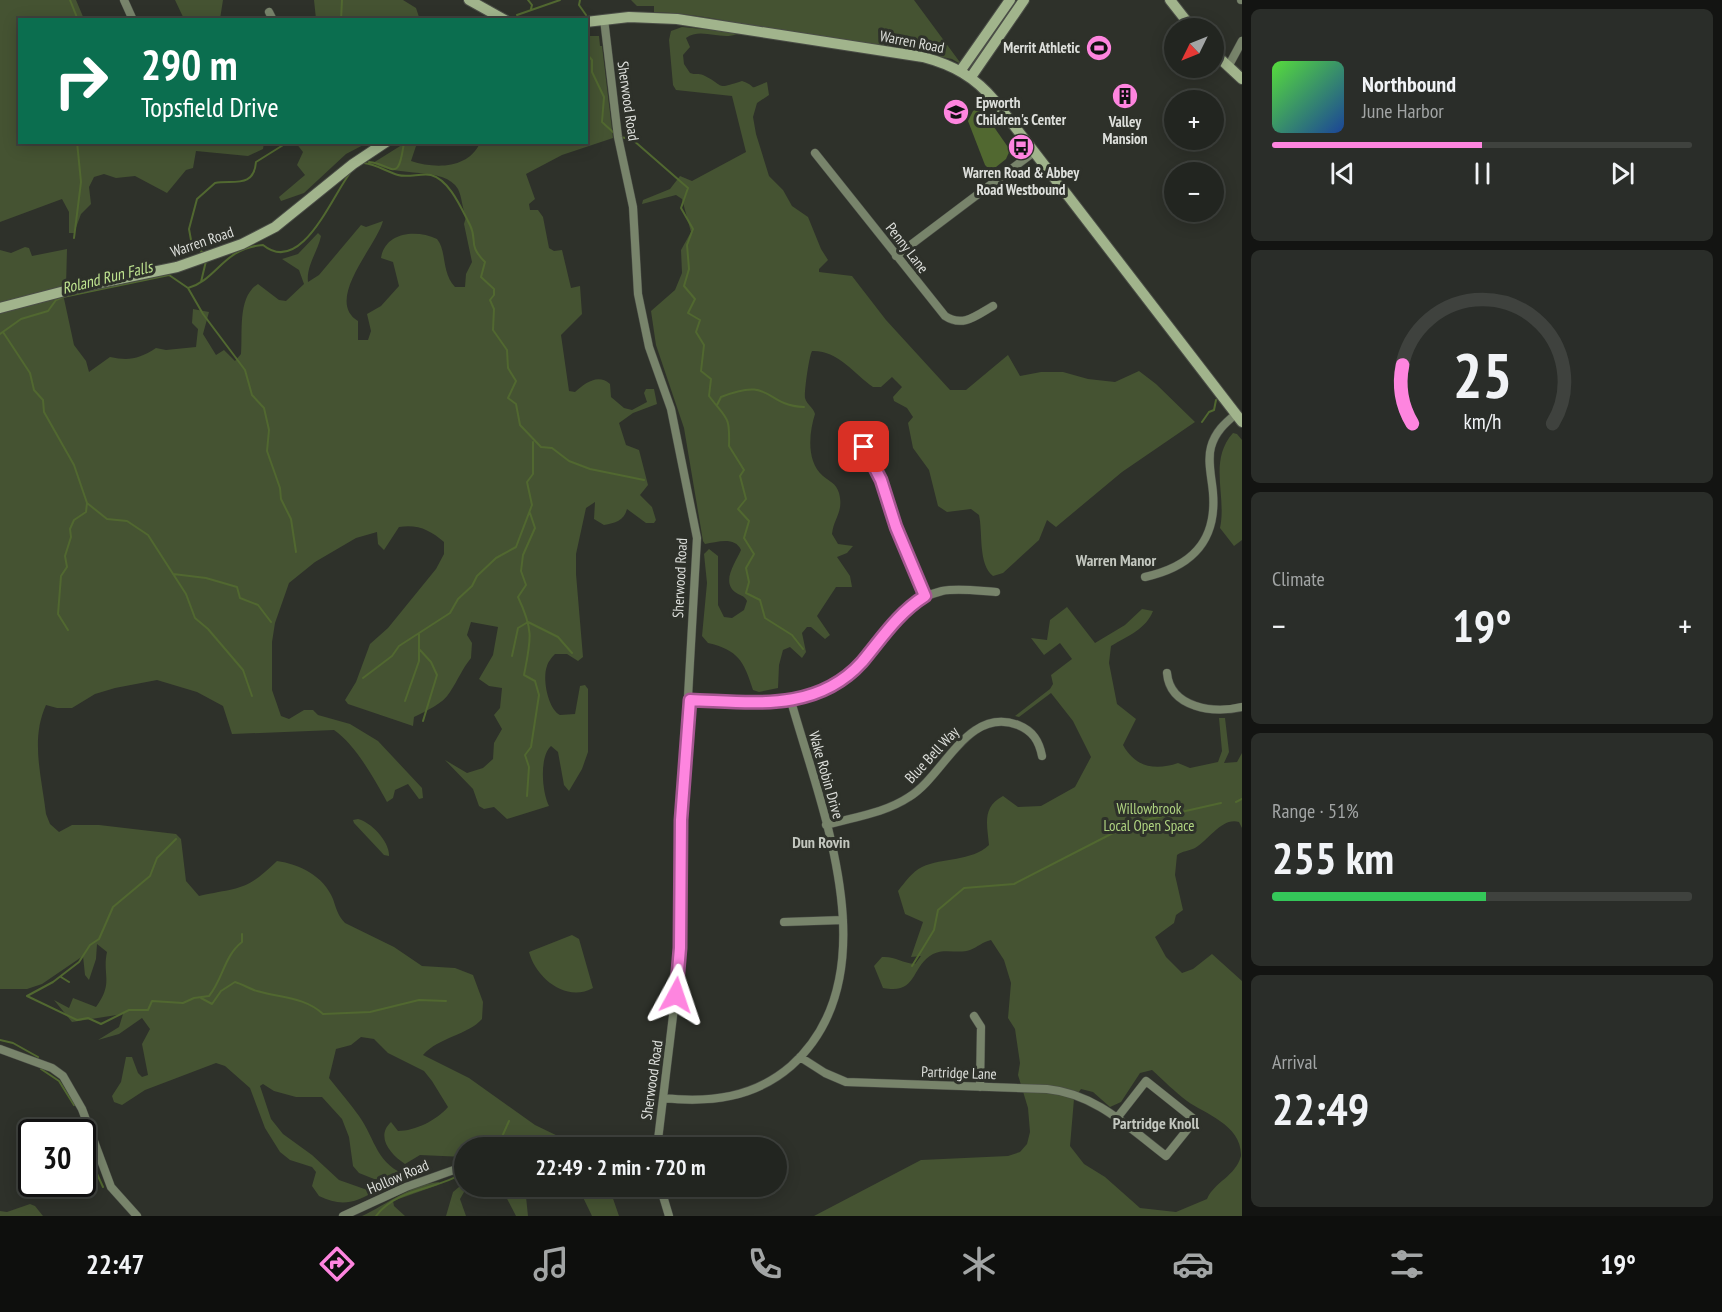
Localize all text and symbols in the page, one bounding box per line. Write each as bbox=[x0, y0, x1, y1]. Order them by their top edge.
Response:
north arrow bbox=[1164, 18, 1224, 78]
map controls bbox=[1164, 18, 1224, 222]
street label: Warren Road bbox=[878, 26, 946, 57]
sports icon: Merrit Athletic bbox=[1084, 33, 1114, 63]
text: 290 m bbox=[141, 37, 238, 92]
place label: Merrit Athletic bbox=[1003, 38, 1081, 57]
icon: right bbox=[42, 42, 120, 120]
street label: Sherwood Road bbox=[614, 60, 643, 142]
text: Northbound bbox=[1362, 70, 1456, 98]
building icon: Valley Mansion bbox=[1110, 81, 1140, 111]
text: Topsfield Drive bbox=[141, 90, 279, 124]
button: + bbox=[1164, 90, 1224, 150]
place label: Epworth Children's Center bbox=[976, 93, 1067, 129]
school or university icon: Epworth Children's Center bbox=[941, 97, 971, 127]
text: June Harbor bbox=[1362, 98, 1444, 124]
place label: Valley Mansion bbox=[1103, 112, 1148, 148]
bus stop icon: Warren Road & Abbey Road Westbound bbox=[1006, 132, 1036, 162]
icon: previous bbox=[1326, 157, 1359, 190]
icon: pause bbox=[1466, 157, 1499, 190]
icon: next bbox=[1606, 157, 1639, 190]
button: − bbox=[1164, 162, 1224, 222]
place label: Warren Road & Abbey Road Westbound bbox=[962, 163, 1080, 199]
street label: Penny Lane bbox=[882, 219, 933, 277]
street label: Warren Road bbox=[168, 222, 236, 261]
water label: Roland Run Falls bbox=[60, 256, 156, 298]
text: 25 bbox=[1452, 334, 1512, 415]
text: km/h bbox=[1463, 407, 1501, 435]
pin bbox=[838, 421, 889, 472]
icon: arrive bbox=[847, 430, 880, 463]
street label: Sherwood Road bbox=[668, 537, 691, 619]
district label: Warren Manor bbox=[1075, 550, 1156, 570]
text: Climate bbox=[1272, 566, 1325, 592]
text: 19° bbox=[1452, 596, 1512, 654]
text: − bbox=[1272, 604, 1286, 647]
text: + bbox=[1678, 604, 1692, 647]
street label: Blue Bell Way bbox=[901, 722, 963, 787]
street label: Wake Robin Drive bbox=[805, 729, 848, 821]
text: Range · 51% bbox=[1272, 798, 1359, 824]
park label: Willowbrook Local Open Space bbox=[1103, 799, 1195, 835]
text: 255 km bbox=[1272, 828, 1394, 886]
district label: Dun Rovin bbox=[792, 832, 850, 852]
position arrow bbox=[644, 963, 708, 1027]
street label: Sherwood Road bbox=[637, 1039, 666, 1121]
text: Arrival bbox=[1272, 1049, 1317, 1075]
street label: Partridge Lane bbox=[921, 1062, 997, 1083]
text: 22:49 bbox=[1272, 1079, 1369, 1137]
district label: Partridge Knoll bbox=[1113, 1113, 1199, 1133]
speed limit sign: 30 bbox=[18, 1119, 96, 1197]
text: 22:49 · 2 min · 720 m bbox=[535, 1153, 706, 1181]
street label: Hollow Road bbox=[364, 1155, 432, 1198]
icon: directions bbox=[316, 1243, 358, 1285]
icon: music bbox=[530, 1243, 572, 1285]
icon: phone bbox=[744, 1243, 786, 1285]
icon: climate bbox=[958, 1243, 1000, 1285]
icon: car bbox=[1172, 1243, 1214, 1285]
icon: filters bbox=[1386, 1243, 1428, 1285]
text: 22:47 bbox=[86, 1247, 144, 1281]
text: 19° bbox=[1600, 1247, 1636, 1281]

